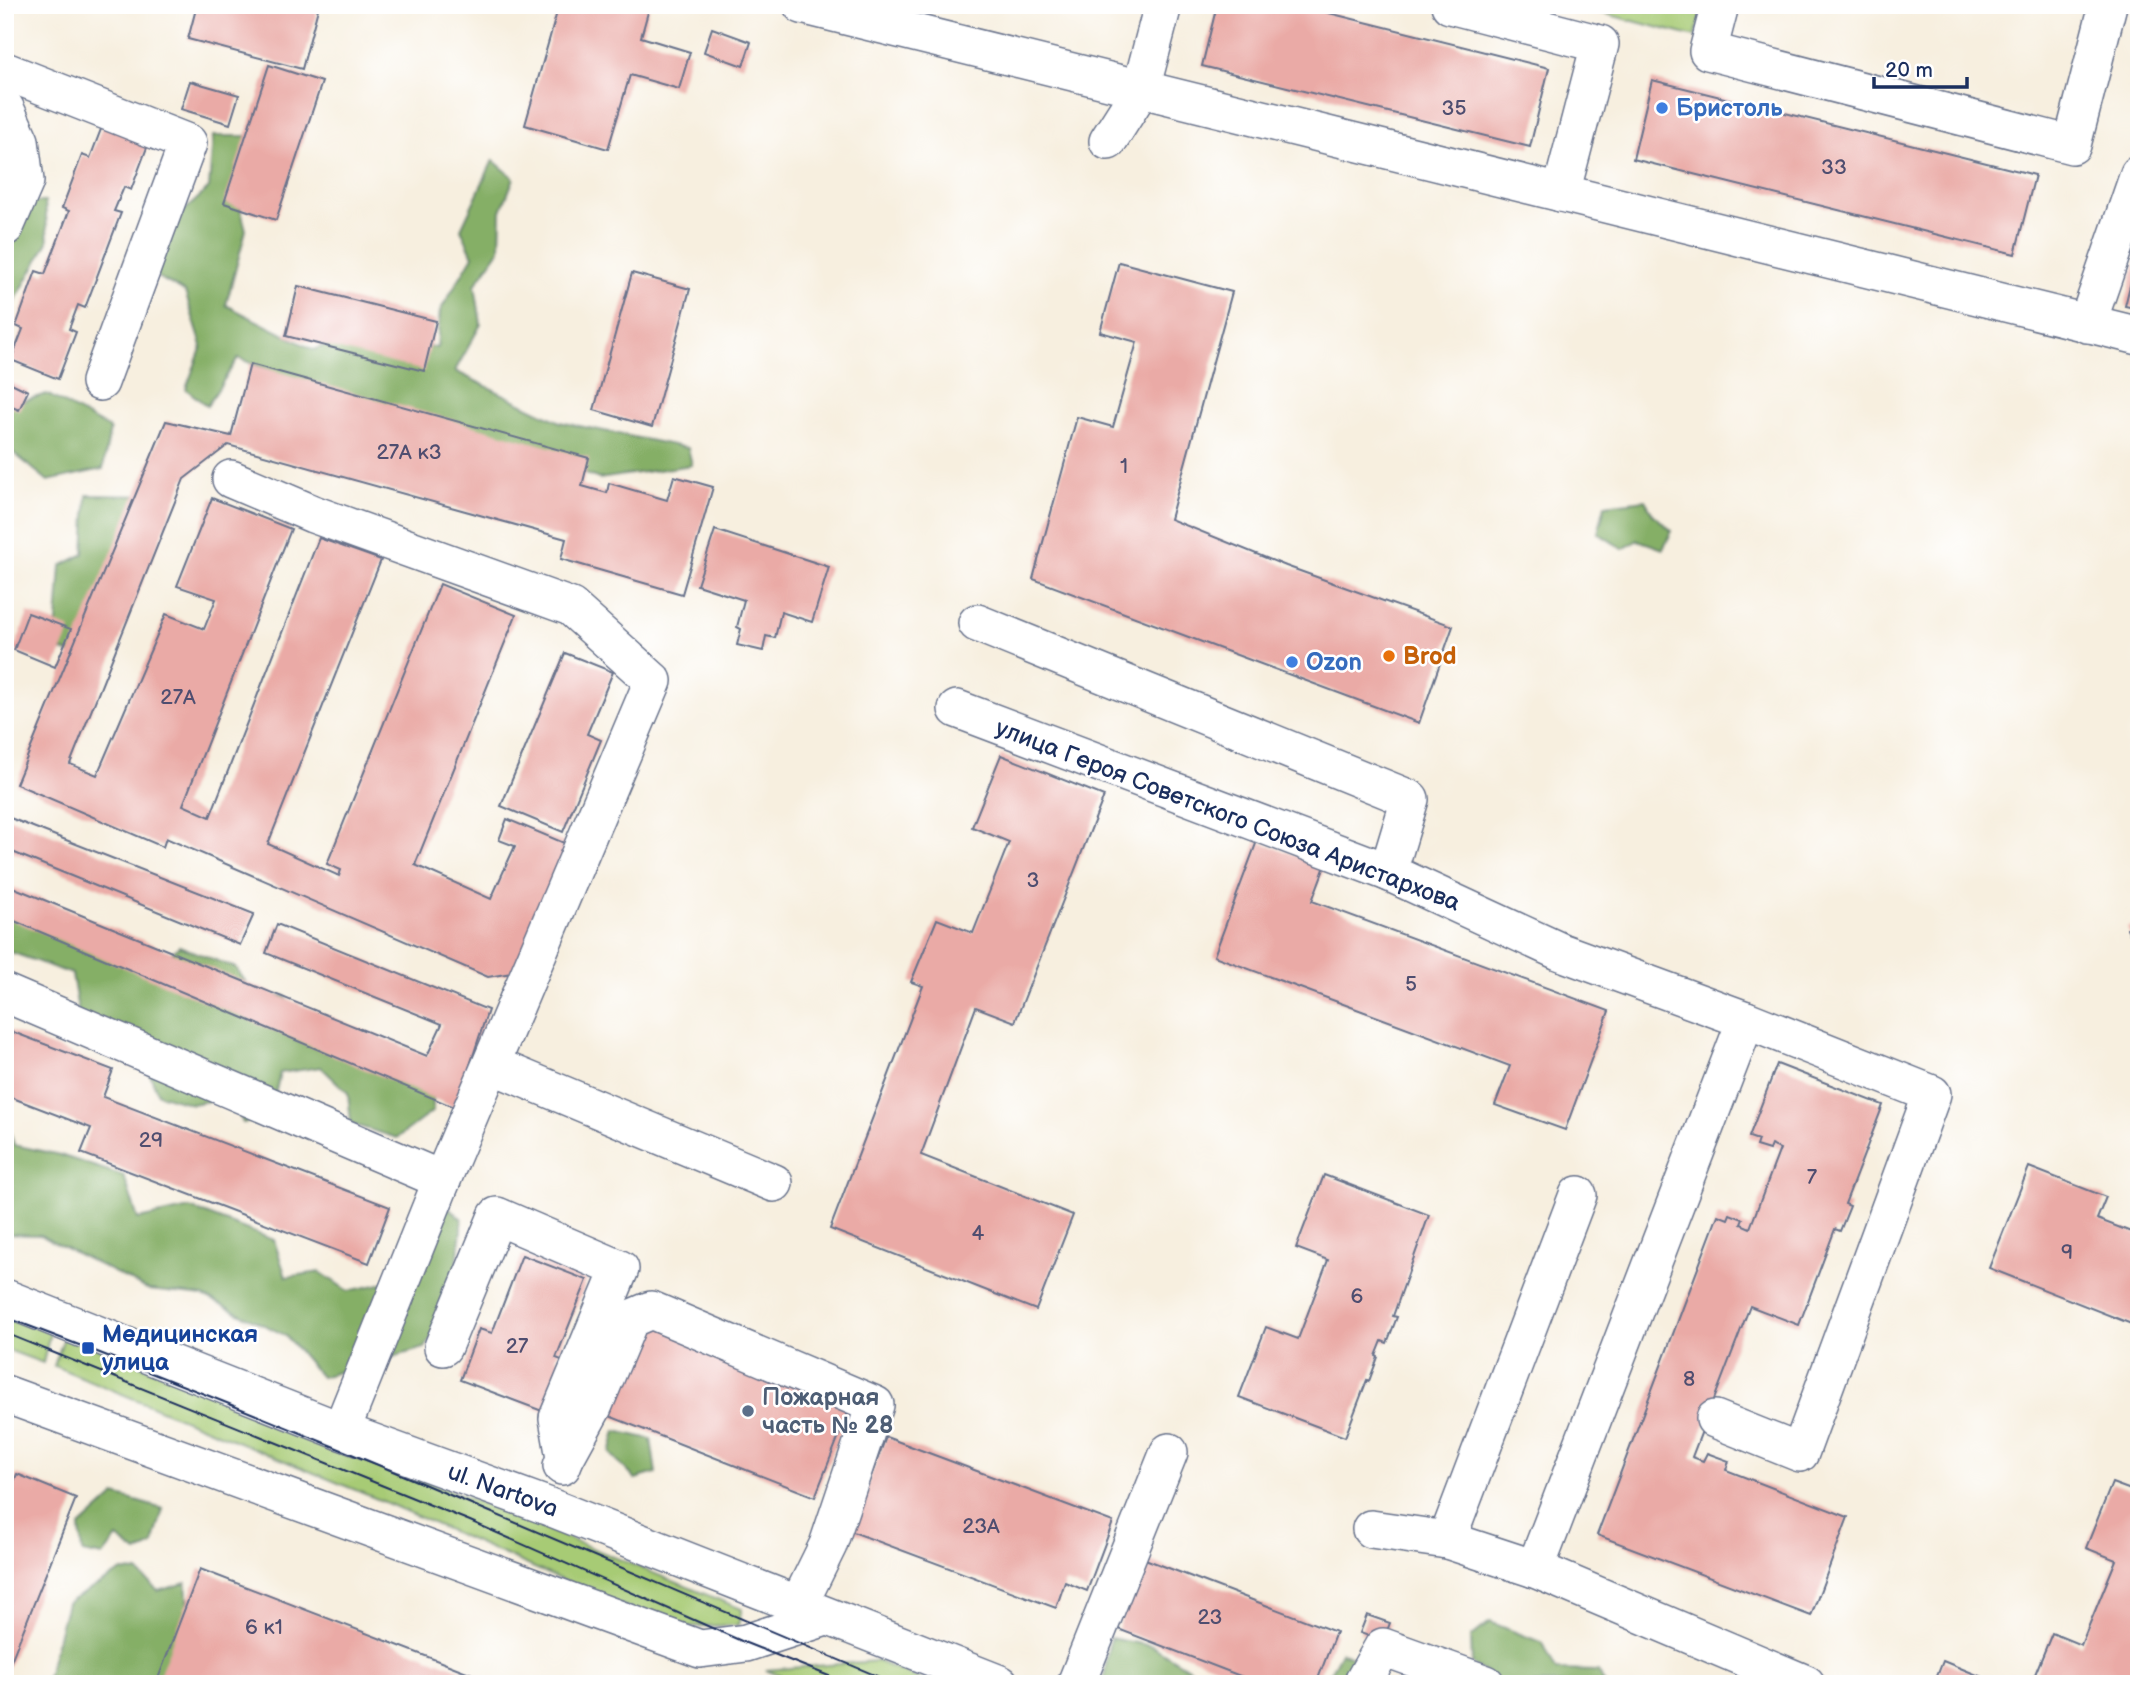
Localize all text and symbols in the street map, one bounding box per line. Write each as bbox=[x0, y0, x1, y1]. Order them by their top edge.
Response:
scale bar bbox=[1874, 46, 1967, 90]
text: 20 m bbox=[1885, 58, 1933, 83]
place label: Бристоль bbox=[1676, 94, 1783, 123]
house number: 35 bbox=[1442, 96, 1466, 121]
marker: Бристоль bbox=[1654, 100, 1670, 116]
house number: 33 bbox=[1821, 155, 1847, 180]
house number: 27А к3 bbox=[376, 440, 442, 465]
house number: 1 bbox=[1120, 454, 1128, 479]
place label: Brod bbox=[1403, 642, 1457, 671]
place label: Ozon bbox=[1306, 648, 1362, 677]
marker: Brod bbox=[1381, 648, 1397, 664]
marker: Ozon bbox=[1284, 654, 1300, 670]
house number: 27А bbox=[160, 685, 196, 710]
street label: улица Героя Советского Союза Аристархова bbox=[992, 713, 1464, 918]
house number: 3 bbox=[1027, 868, 1039, 893]
house number: 5 bbox=[1405, 972, 1417, 997]
house number: 29 bbox=[139, 1128, 163, 1153]
house number: 7 bbox=[1807, 1165, 1818, 1190]
house number: 4 bbox=[972, 1221, 985, 1246]
house number: 9 bbox=[2061, 1240, 2073, 1265]
house number: 6 bbox=[1351, 1284, 1364, 1309]
place label: Медицинская улица bbox=[102, 1320, 258, 1377]
house number: 27 bbox=[506, 1334, 529, 1359]
marker: Медицинская улица bbox=[80, 1340, 96, 1356]
house number: 8 bbox=[1683, 1367, 1695, 1392]
place label: Пожарная часть № 28 bbox=[762, 1383, 893, 1440]
marker: Пожарная часть № 28 bbox=[740, 1403, 756, 1419]
street label: ul. Nartova bbox=[444, 1457, 562, 1524]
house number: 23А bbox=[962, 1514, 1000, 1539]
house number: 23 bbox=[1198, 1605, 1222, 1630]
house number: 6 к1 bbox=[245, 1615, 283, 1640]

